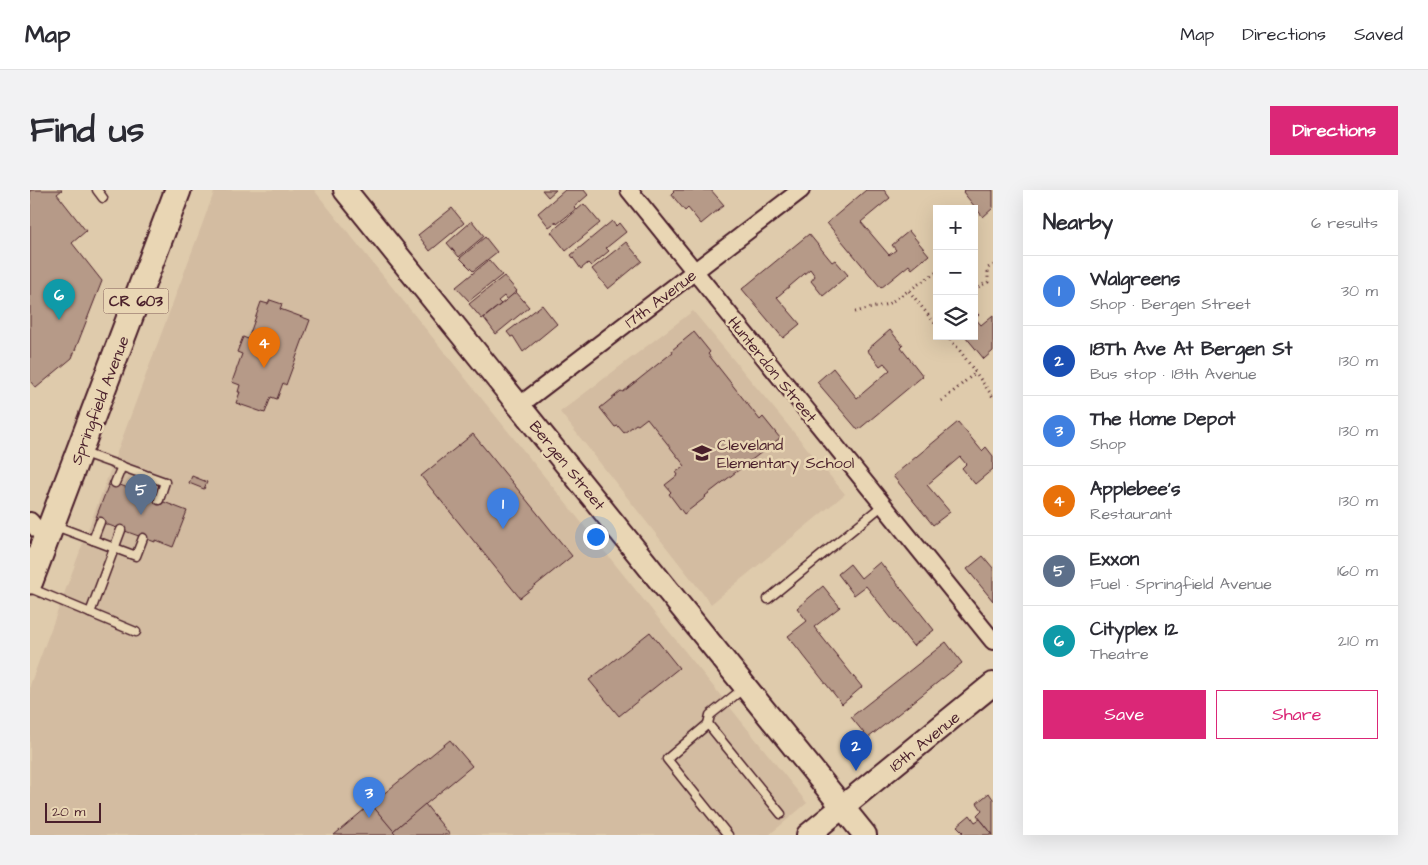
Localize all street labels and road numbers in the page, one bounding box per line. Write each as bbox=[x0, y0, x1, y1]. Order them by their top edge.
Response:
street label: 17th Avenue bbox=[620, 264, 701, 333]
road number: CR 603 bbox=[104, 288, 168, 314]
street label: Hunterdon Street bbox=[723, 312, 822, 428]
street label: Springfield Avenue bbox=[65, 332, 136, 468]
street label: Bergen Street bbox=[523, 416, 611, 516]
street label: 18th Avenue bbox=[885, 706, 965, 777]

